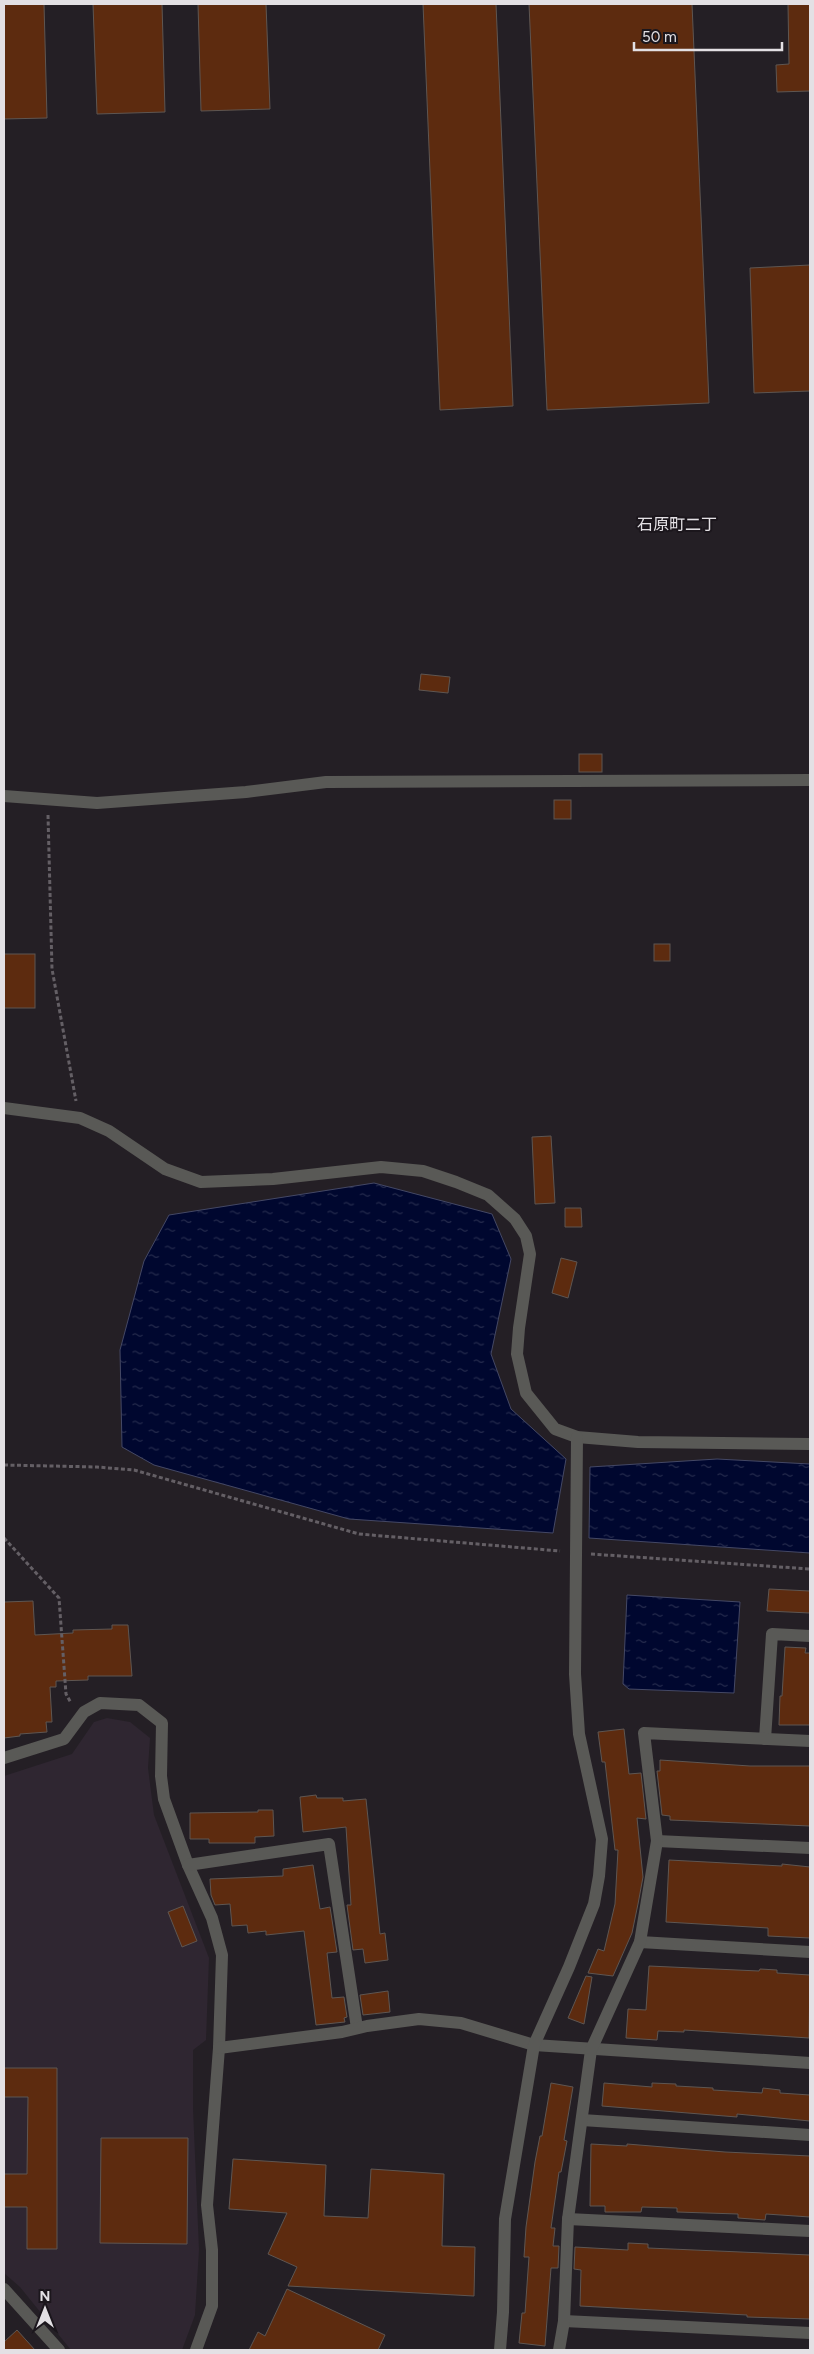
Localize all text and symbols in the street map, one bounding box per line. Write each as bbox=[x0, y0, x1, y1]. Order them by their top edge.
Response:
scale bar bbox=[634, 20, 782, 52]
text: 50 m bbox=[642, 28, 677, 46]
district label: 石原町二丁 bbox=[637, 515, 717, 534]
north arrow bbox=[20, 2284, 70, 2334]
text: N bbox=[40, 2288, 50, 2305]

